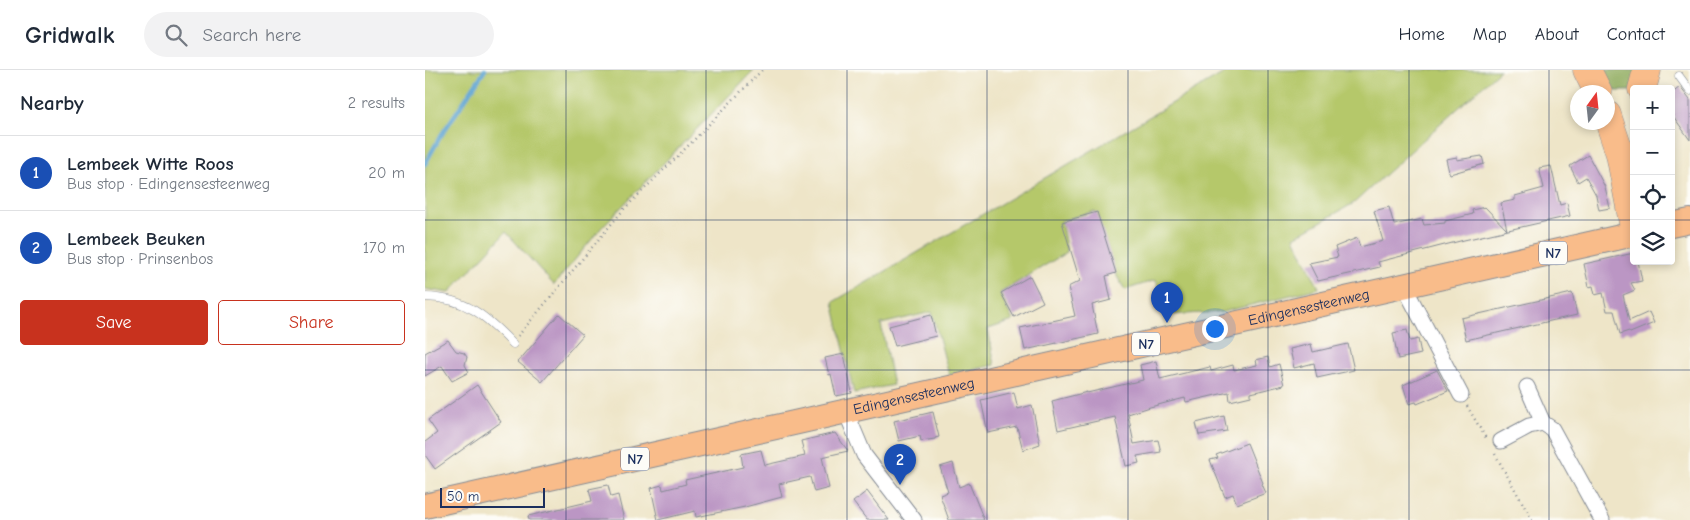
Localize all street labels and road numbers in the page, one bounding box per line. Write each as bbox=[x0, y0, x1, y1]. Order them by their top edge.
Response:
road number: N7 bbox=[1539, 242, 1567, 264]
street label: Edingensesteenweg bbox=[1247, 285, 1371, 330]
road number: N7 bbox=[1132, 332, 1160, 356]
street label: Edingensesteenweg bbox=[851, 374, 976, 418]
road number: N7 bbox=[621, 448, 649, 470]

